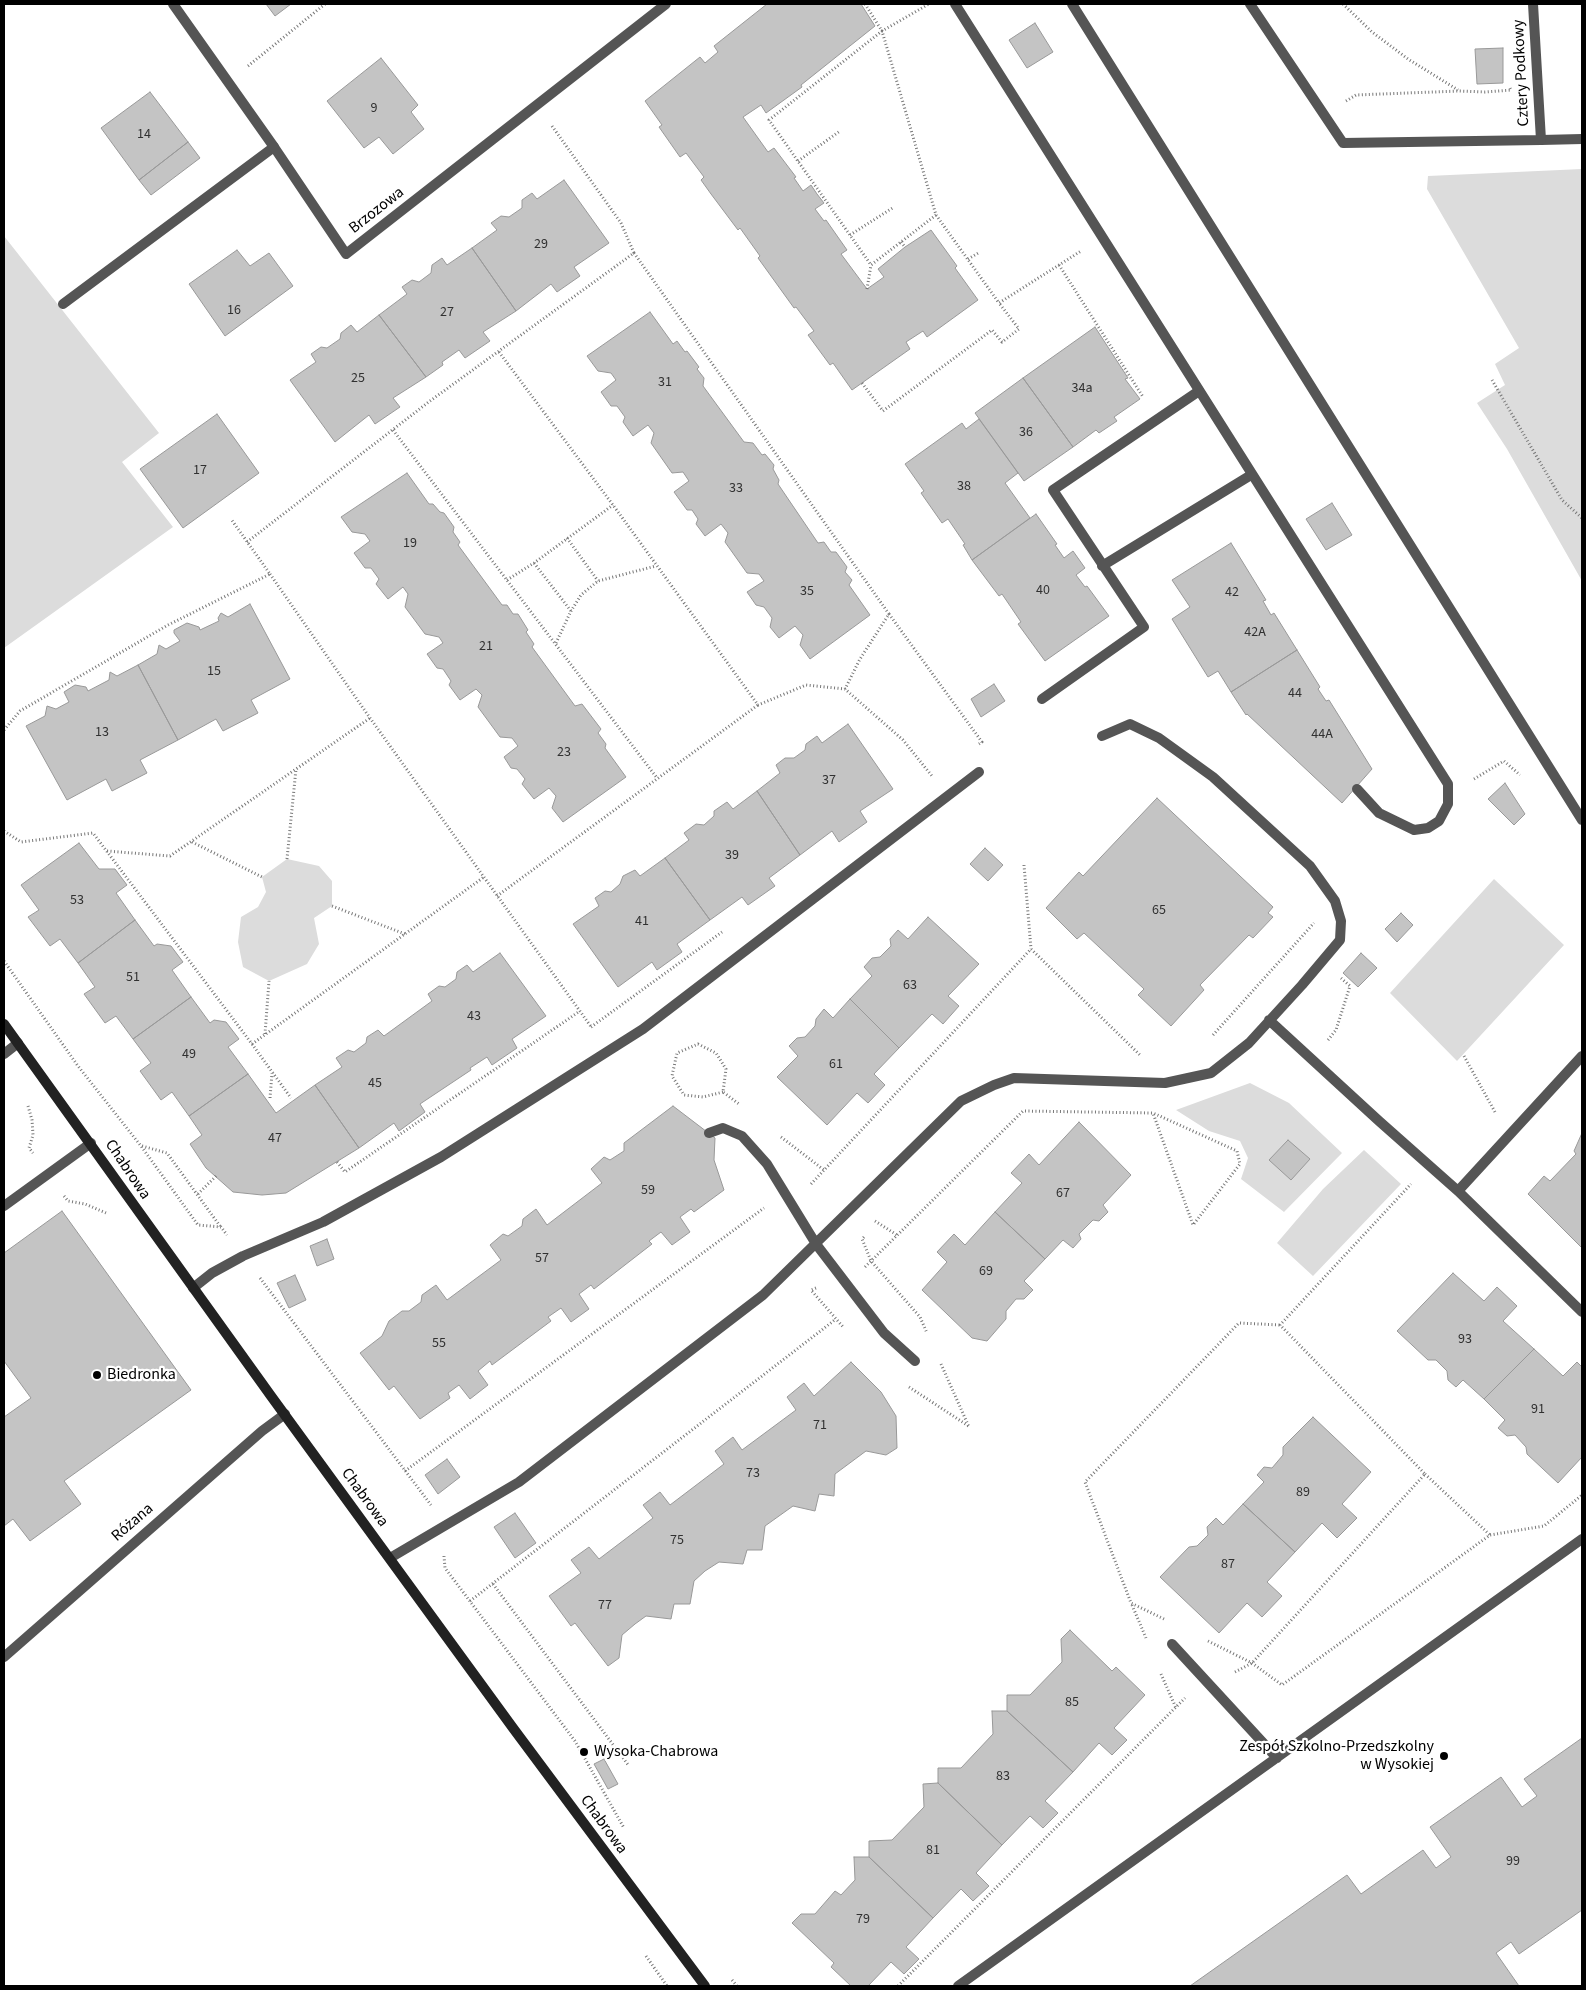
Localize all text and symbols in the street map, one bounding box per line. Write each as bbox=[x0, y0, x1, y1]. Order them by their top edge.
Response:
street label: Cztery Podkowy bbox=[1510, 19, 1534, 127]
house number: 9 bbox=[371, 101, 377, 117]
house number: 14 bbox=[137, 127, 151, 143]
street label: Brzozowa bbox=[346, 183, 408, 239]
house number: 29 bbox=[534, 237, 548, 253]
house number: 16 bbox=[227, 303, 241, 319]
house number: 27 bbox=[440, 305, 454, 321]
house number: 25 bbox=[351, 371, 365, 387]
house number: 31 bbox=[658, 375, 672, 391]
house number: 34a bbox=[1072, 381, 1092, 397]
house number: 36 bbox=[1019, 425, 1033, 441]
house number: 17 bbox=[193, 463, 207, 479]
house number: 38 bbox=[957, 479, 971, 495]
house number: 33 bbox=[729, 481, 743, 497]
house number: 19 bbox=[403, 536, 417, 552]
house number: 40 bbox=[1036, 583, 1050, 599]
house number: 35 bbox=[800, 584, 814, 600]
house number: 42 bbox=[1225, 585, 1239, 601]
house number: 42A bbox=[1244, 625, 1266, 641]
house number: 21 bbox=[479, 639, 493, 655]
house number: 15 bbox=[207, 664, 221, 680]
house number: 44 bbox=[1288, 686, 1302, 702]
house number: 13 bbox=[95, 725, 109, 741]
house number: 44A bbox=[1311, 727, 1333, 743]
house number: 23 bbox=[557, 745, 571, 761]
house number: 37 bbox=[822, 773, 836, 789]
house number: 39 bbox=[725, 848, 739, 864]
house number: 53 bbox=[70, 893, 84, 909]
house number: 65 bbox=[1152, 903, 1166, 919]
house number: 41 bbox=[635, 914, 649, 930]
house number: 51 bbox=[126, 970, 140, 986]
house number: 63 bbox=[903, 978, 917, 994]
house number: 43 bbox=[467, 1009, 481, 1025]
house number: 49 bbox=[182, 1047, 196, 1063]
house number: 61 bbox=[829, 1057, 843, 1073]
house number: 45 bbox=[368, 1076, 382, 1092]
house number: 47 bbox=[268, 1131, 282, 1147]
street label: Chabrowa bbox=[100, 1136, 154, 1204]
house number: 59 bbox=[641, 1183, 655, 1199]
house number: 67 bbox=[1056, 1186, 1070, 1202]
house number: 57 bbox=[535, 1251, 549, 1267]
house number: 69 bbox=[979, 1264, 993, 1280]
house number: 93 bbox=[1458, 1332, 1472, 1348]
house number: 55 bbox=[432, 1336, 446, 1352]
place label: Biedronka bbox=[107, 1365, 176, 1385]
marker: Biedronka bbox=[91, 1369, 103, 1381]
house number: 91 bbox=[1531, 1402, 1545, 1418]
house number: 71 bbox=[813, 1418, 827, 1434]
street label: Chabrowa bbox=[336, 1465, 392, 1531]
house number: 73 bbox=[746, 1466, 760, 1482]
house number: 89 bbox=[1296, 1485, 1310, 1501]
street label: Różana bbox=[108, 1500, 158, 1546]
house number: 75 bbox=[670, 1533, 684, 1549]
house number: 87 bbox=[1221, 1557, 1235, 1573]
house number: 77 bbox=[598, 1598, 612, 1614]
house number: 85 bbox=[1065, 1695, 1079, 1711]
place label: Zespół Szkolno-Przedszkolny w Wysokiej bbox=[1239, 1737, 1434, 1775]
place label: Wysoka-Chabrowa bbox=[594, 1742, 718, 1762]
marker: Wysoka-Chabrowa bbox=[578, 1746, 590, 1758]
marker: Zespół Szkolno-Przedszkolny w Wysokiej bbox=[1438, 1750, 1450, 1762]
house number: 83 bbox=[996, 1769, 1010, 1785]
street label: Chabrowa bbox=[575, 1792, 631, 1858]
house number: 81 bbox=[926, 1843, 940, 1859]
house number: 99 bbox=[1506, 1854, 1520, 1870]
house number: 79 bbox=[856, 1912, 870, 1928]

